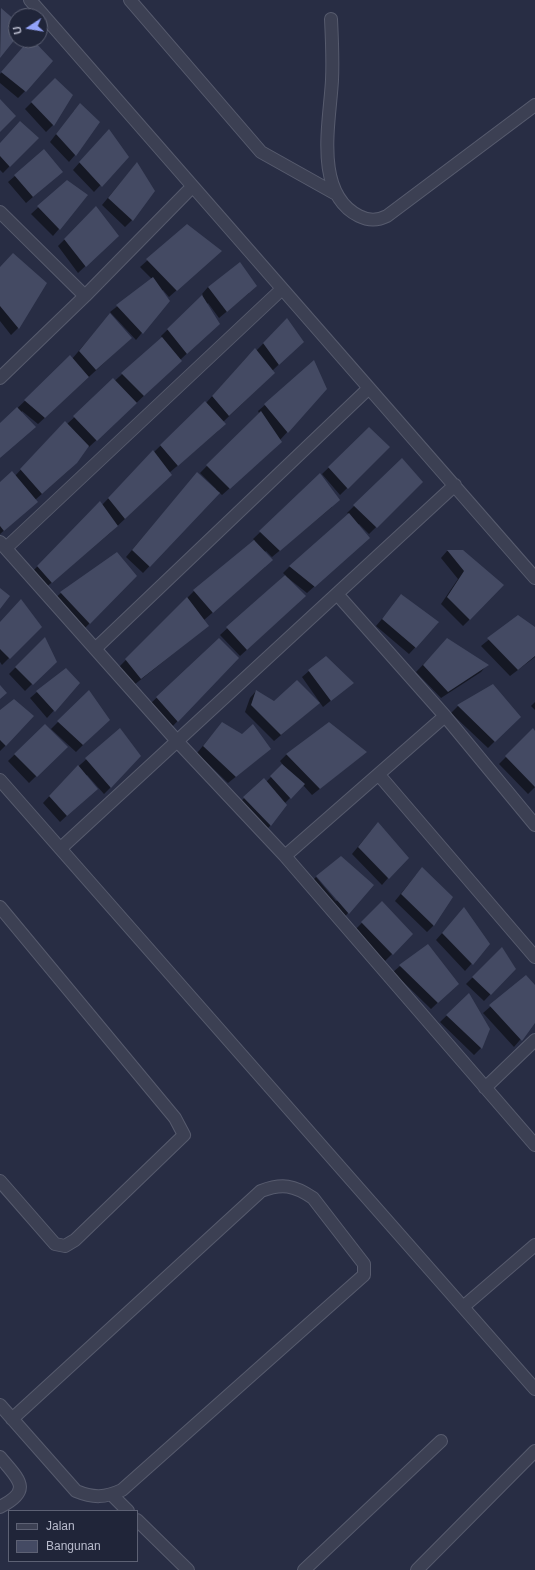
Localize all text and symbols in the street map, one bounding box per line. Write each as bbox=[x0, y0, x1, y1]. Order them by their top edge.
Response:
north arrow bbox=[8, 8, 48, 48]
text: U bbox=[11, 25, 24, 35]
legend bbox=[8, 1510, 138, 1562]
text: Jalan bbox=[46, 1519, 75, 1533]
text: Bangunan bbox=[46, 1539, 101, 1553]

